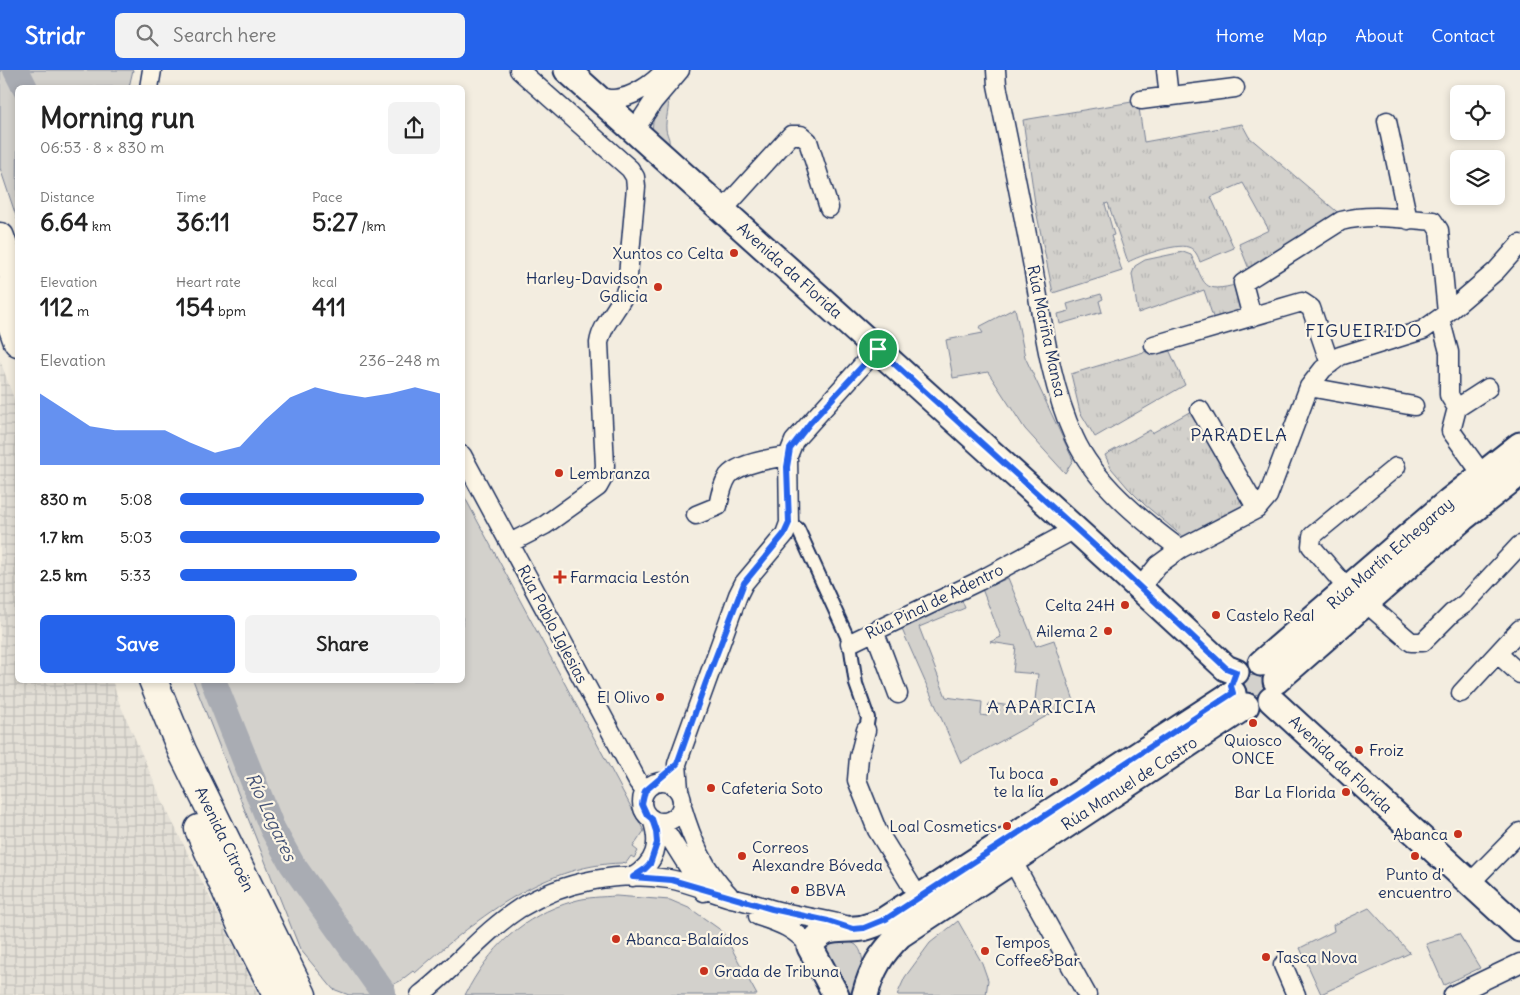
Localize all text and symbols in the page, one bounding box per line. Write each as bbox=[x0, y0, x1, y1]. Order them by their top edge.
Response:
search box bbox=[115, 13, 465, 58]
text: Stridr bbox=[25, 20, 85, 50]
icon: search bbox=[133, 21, 161, 49]
text: Search here bbox=[173, 23, 276, 47]
text: Home bbox=[1216, 24, 1264, 47]
text: Map bbox=[1292, 24, 1327, 47]
text: About bbox=[1355, 24, 1403, 47]
text: Contact bbox=[1431, 24, 1495, 47]
map controls bbox=[1450, 85, 1505, 205]
button: locate bbox=[1450, 85, 1505, 140]
text: Morning run bbox=[40, 100, 195, 136]
button: share bbox=[388, 102, 440, 154]
text: 06:53 · 8 × 830 m bbox=[40, 137, 164, 157]
button: layers bbox=[1450, 150, 1505, 205]
text: Distance bbox=[40, 188, 95, 206]
text: Time bbox=[176, 188, 206, 206]
text: Pace bbox=[312, 188, 342, 206]
text: 6.64 bbox=[40, 206, 88, 238]
text: 36:11 bbox=[176, 206, 230, 238]
text: 5:27 bbox=[312, 206, 358, 238]
text: km bbox=[88, 217, 111, 235]
text: /km bbox=[358, 217, 386, 235]
street label: Avenida da Florida bbox=[733, 218, 847, 322]
place label: Xuntos co Celta bbox=[613, 243, 724, 263]
marker: Xuntos co Celta bbox=[728, 247, 740, 259]
street label: Rúa Mariña Mansa bbox=[1023, 263, 1071, 399]
place label: Harley-Davidson Galicia bbox=[526, 268, 648, 306]
text: Elevation bbox=[40, 273, 97, 291]
text: Heart rate bbox=[176, 273, 241, 291]
text: kcal bbox=[312, 273, 337, 291]
marker: Harley-Davidson Galicia bbox=[652, 281, 664, 293]
text: 112 bbox=[40, 291, 74, 323]
text: 154 bbox=[176, 291, 215, 323]
text: 411 bbox=[312, 291, 346, 323]
text: m bbox=[74, 302, 89, 320]
text: bpm bbox=[215, 302, 246, 320]
district label: FIGUEIRIDO bbox=[1305, 319, 1423, 342]
pin bbox=[857, 328, 899, 370]
icon: arrive bbox=[864, 335, 892, 363]
text: Elevation bbox=[40, 350, 106, 370]
text: 236–248 m bbox=[359, 350, 440, 370]
district label: PARADELA bbox=[1190, 423, 1288, 446]
place label: Lembranza bbox=[569, 463, 650, 483]
marker: Lembranza bbox=[553, 467, 565, 479]
text: 830 m bbox=[40, 489, 87, 509]
text: 5:08 bbox=[120, 489, 153, 509]
street label: Rúa Martín Echegaray bbox=[1323, 493, 1457, 613]
text: 1.7 km bbox=[40, 527, 84, 547]
text: 5:03 bbox=[120, 527, 152, 547]
street label: Rúa Pinal de Adentro bbox=[862, 559, 1006, 643]
street label: Rúa Pablo Iglesias bbox=[513, 561, 593, 687]
text: 2.5 km bbox=[40, 565, 87, 585]
text: 5:33 bbox=[120, 565, 151, 585]
place label: Farmacia Lestón bbox=[570, 567, 690, 587]
marker: Farmacia Lestón bbox=[554, 571, 566, 583]
place label: Celta 24H bbox=[1045, 595, 1115, 615]
marker: Celta 24H bbox=[1119, 599, 1131, 611]
place label: Castelo Real bbox=[1226, 605, 1314, 625]
marker: Castelo Real bbox=[1210, 609, 1222, 621]
button: Save bbox=[40, 615, 235, 673]
button: Share bbox=[245, 615, 440, 673]
place label: Ailema 2 bbox=[1036, 621, 1098, 641]
marker: Ailema 2 bbox=[1102, 625, 1114, 637]
place label: El Olivo bbox=[597, 687, 650, 707]
marker: El Olivo bbox=[654, 691, 666, 703]
district label: A APARICIA bbox=[987, 695, 1097, 718]
street label: Avenida da Florida bbox=[1285, 711, 1397, 817]
marker: Quiosco ONCE bbox=[1247, 717, 1259, 729]
place label: Quiosco ONCE bbox=[1224, 730, 1282, 768]
street label: Rúa Manuel de Castro bbox=[1057, 732, 1201, 834]
place label: Froiz bbox=[1369, 740, 1404, 760]
marker: Froiz bbox=[1353, 744, 1365, 756]
place label: Tu boca te la lía bbox=[989, 763, 1044, 801]
water label: Río Lagares bbox=[241, 769, 303, 866]
marker: Tu boca te la lía bbox=[1048, 776, 1060, 788]
place label: Cafeteria Soto bbox=[721, 778, 823, 798]
marker: Cafeteria Soto bbox=[705, 782, 717, 794]
place label: Bar La Florida bbox=[1234, 782, 1336, 802]
street label: Avenida Citroën bbox=[191, 783, 259, 895]
marker: Bar La Florida bbox=[1340, 786, 1352, 798]
place label: Loal Cosmetics bbox=[889, 816, 997, 836]
marker: Loal Cosmetics bbox=[1001, 820, 1013, 832]
place label: Abanca bbox=[1393, 824, 1448, 844]
marker: Abanca bbox=[1452, 828, 1464, 840]
place label: Correos Alexandre Bóveda bbox=[752, 837, 883, 875]
marker: Correos Alexandre Bóveda bbox=[736, 850, 748, 862]
marker: Punto d' encuentro bbox=[1409, 850, 1421, 862]
place label: Punto d' encuentro bbox=[1378, 864, 1452, 902]
place label: BBVA bbox=[805, 880, 846, 900]
marker: BBVA bbox=[789, 884, 801, 896]
place label: Abanca-Balaídos bbox=[626, 929, 749, 949]
place label: Tempos Coffee&Bar bbox=[995, 932, 1080, 970]
marker: Abanca-Balaídos bbox=[610, 933, 622, 945]
marker: Tempos Coffee&Bar bbox=[979, 945, 991, 957]
place label: Tasca Nova bbox=[1276, 947, 1357, 967]
marker: Tasca Nova bbox=[1260, 951, 1272, 963]
place label: Grada de Tribuna bbox=[714, 961, 839, 981]
marker: Grada de Tribuna bbox=[698, 965, 710, 977]

